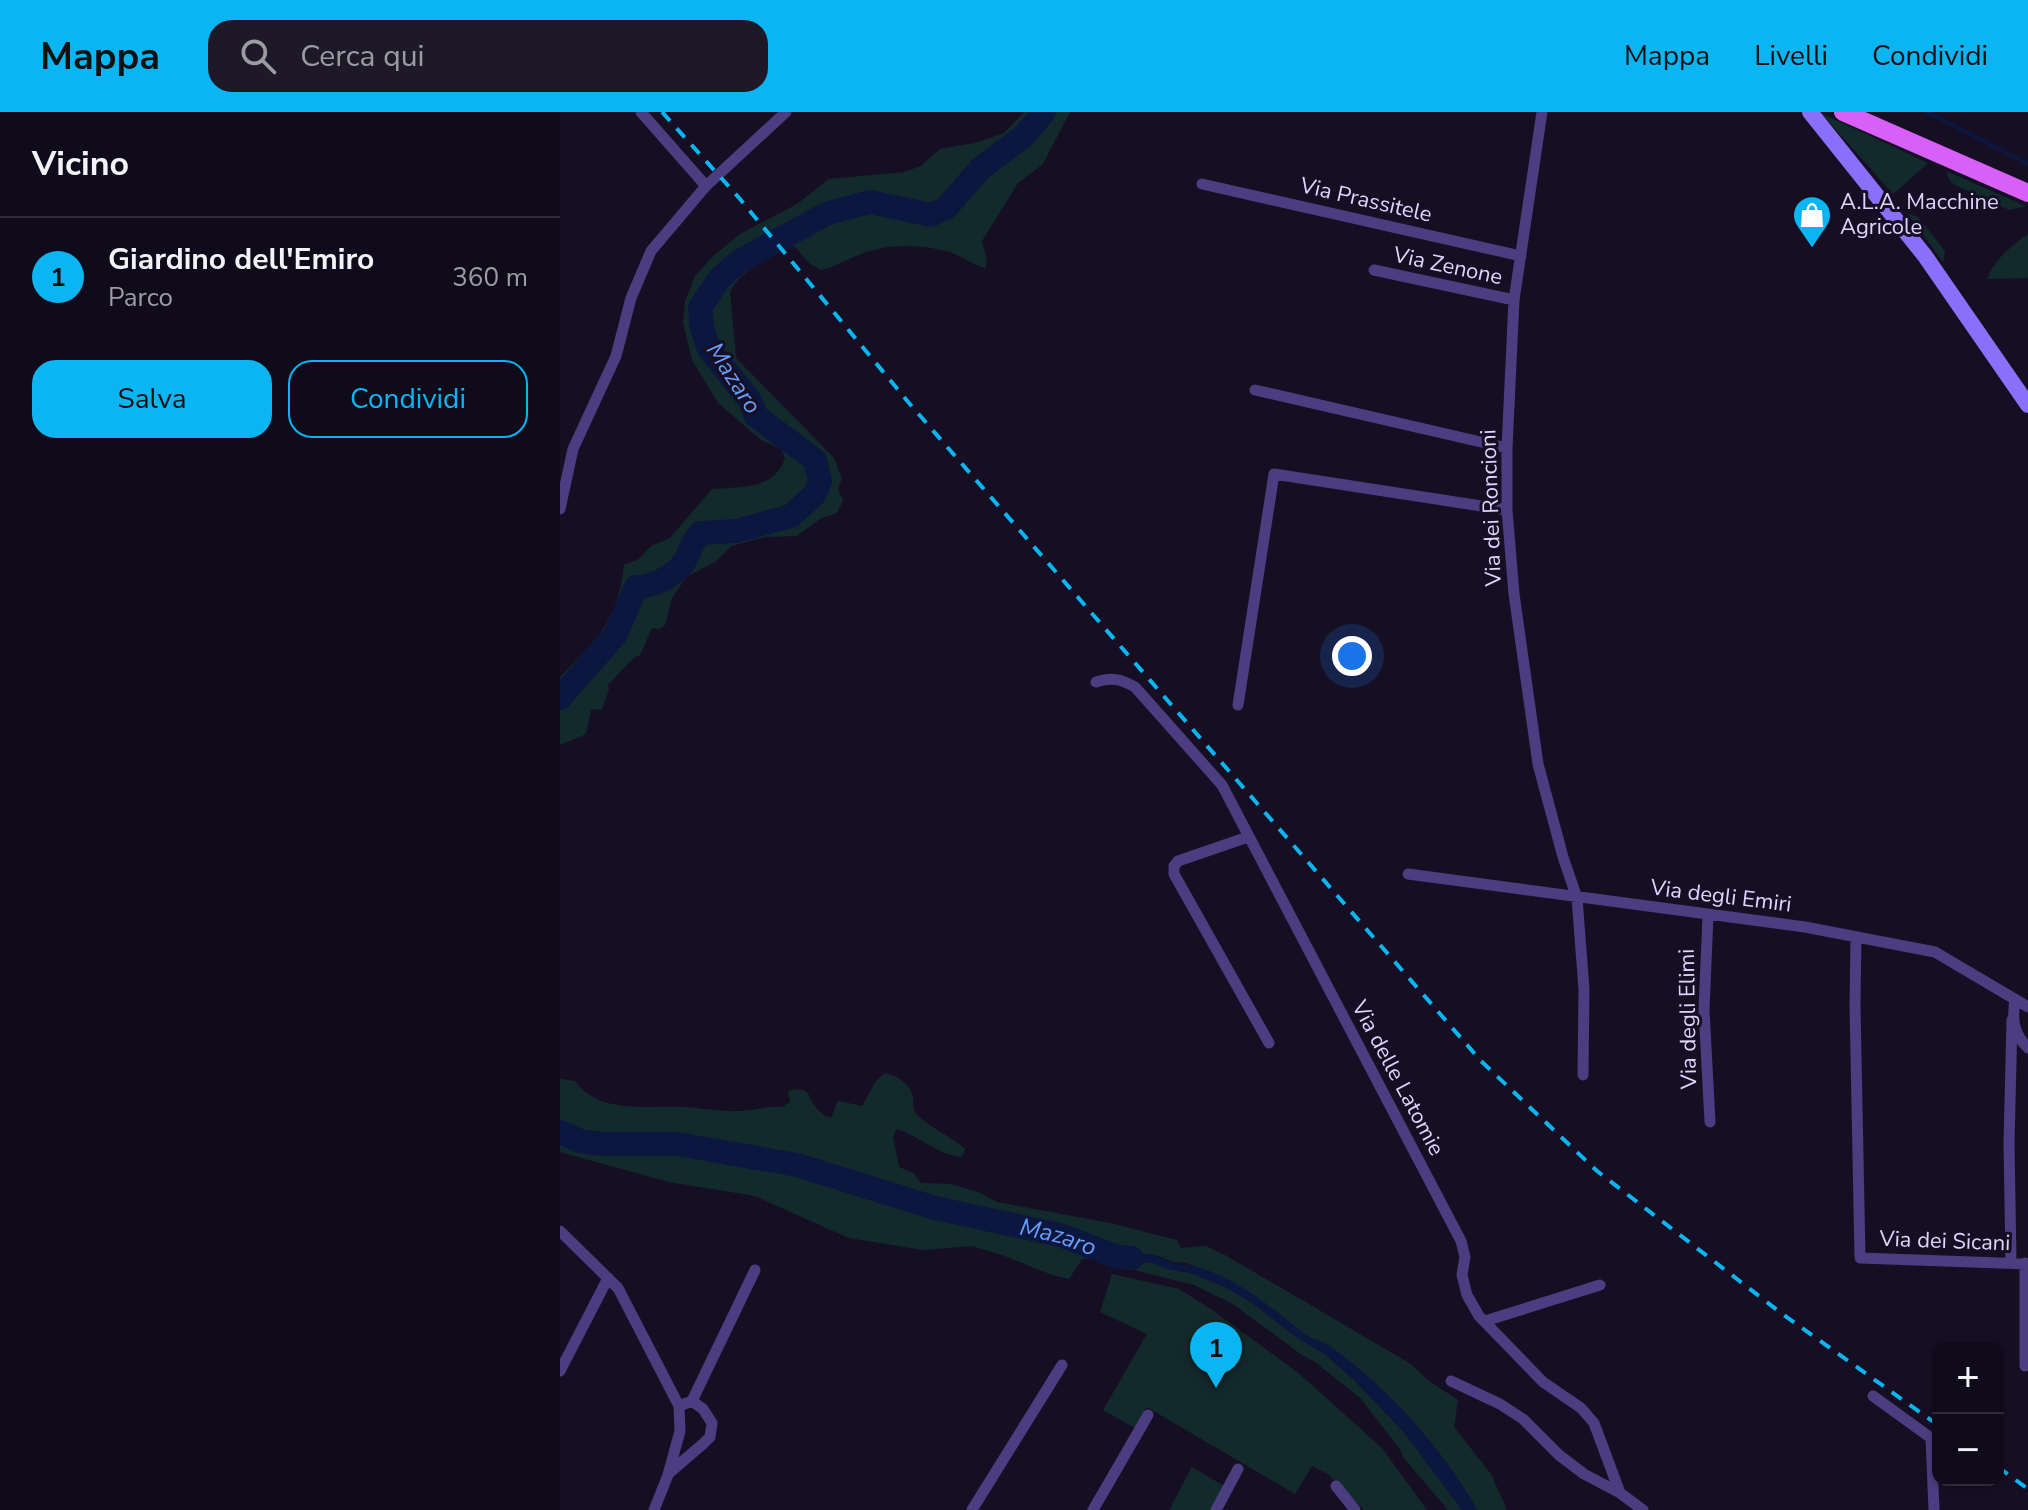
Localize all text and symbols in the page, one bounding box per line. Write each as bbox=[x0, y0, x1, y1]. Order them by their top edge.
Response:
search box bbox=[208, 20, 768, 92]
text: Mappa bbox=[40, 31, 160, 82]
icon: search bbox=[236, 34, 280, 78]
text: Cerca qui bbox=[300, 36, 424, 77]
text: Mappa bbox=[1624, 37, 1710, 75]
text: Livelli bbox=[1754, 37, 1828, 75]
text: Condividi bbox=[1872, 37, 1988, 75]
text: Vicino bbox=[32, 141, 129, 187]
street label: Via Prassitele bbox=[1296, 170, 1435, 230]
place label: A.L.A. Macchine Agricole bbox=[1840, 187, 1999, 242]
shop icon: A.L.A. Macchine Agricole bbox=[1791, 194, 1833, 249]
text: Giardino dell'Emiro bbox=[108, 239, 374, 280]
street label: Via Zenone bbox=[1390, 240, 1505, 292]
text: 1 bbox=[50, 260, 66, 295]
text: 360 m bbox=[452, 260, 528, 295]
text: Parco bbox=[108, 280, 173, 315]
water label: Mazaro bbox=[699, 336, 769, 420]
button: Salva bbox=[32, 360, 272, 438]
button: Condividi bbox=[288, 360, 528, 438]
street label: Via dei Roncioni bbox=[1473, 429, 1509, 588]
your location bbox=[1332, 636, 1372, 676]
street label: Via degli Emiri bbox=[1648, 872, 1793, 920]
street label: Via degli Elimi bbox=[1672, 948, 1704, 1091]
street label: Via delle Latomie bbox=[1344, 994, 1451, 1161]
water label: Mazaro bbox=[1017, 1211, 1101, 1263]
street label: Via dei Sicani bbox=[1878, 1224, 2011, 1258]
pin: 1 bbox=[1190, 1322, 1242, 1388]
map controls bbox=[1932, 1342, 2004, 1486]
button: + bbox=[1932, 1342, 2004, 1414]
button: − bbox=[1932, 1414, 2004, 1486]

